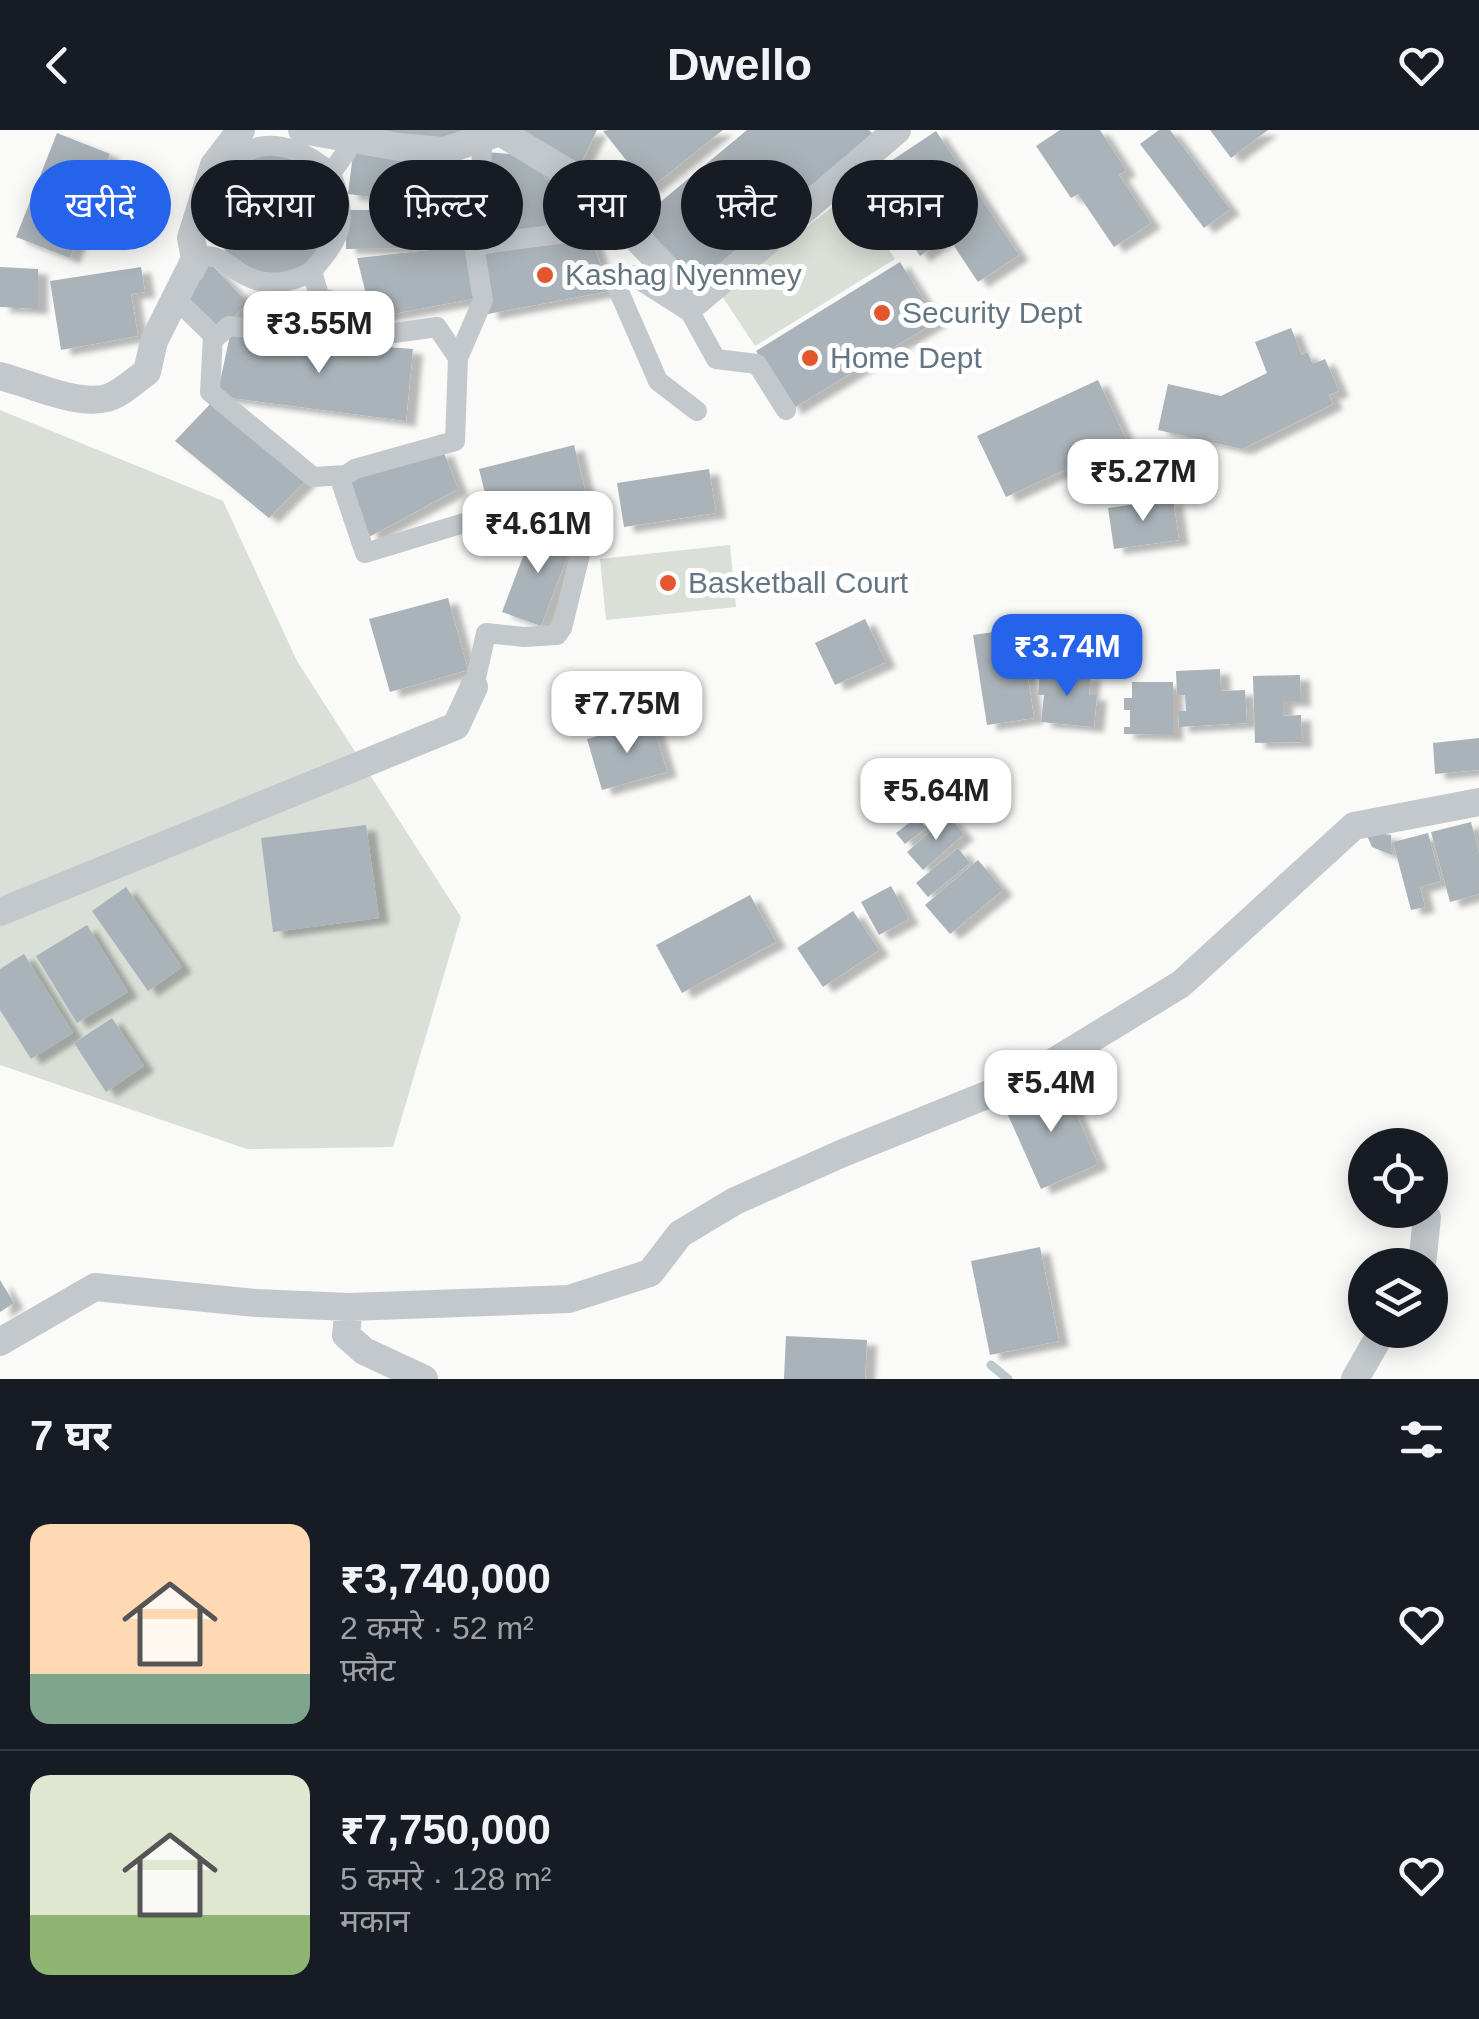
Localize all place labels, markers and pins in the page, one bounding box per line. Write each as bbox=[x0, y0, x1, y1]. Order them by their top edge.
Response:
place label: Kashag Nyenmey bbox=[565, 258, 802, 291]
marker: Kashag Nyenmey bbox=[534, 264, 556, 286]
pin: ₹3.55M bbox=[238, 291, 400, 376]
place label: Security Dept bbox=[902, 296, 1083, 329]
marker: Security Dept bbox=[871, 302, 893, 324]
place label: Home Dept bbox=[830, 341, 982, 374]
marker: Home Dept bbox=[799, 347, 821, 369]
pin: ₹5.27M bbox=[1062, 439, 1224, 524]
pin: ₹4.61M bbox=[457, 491, 619, 576]
place label: Basketball Court bbox=[688, 566, 909, 599]
marker: Basketball Court bbox=[657, 572, 679, 594]
pin: ₹3.74M bbox=[986, 614, 1148, 699]
pin: ₹7.75M bbox=[546, 671, 708, 756]
pin: ₹5.64M bbox=[855, 758, 1017, 843]
pin: ₹5.4M bbox=[981, 1050, 1121, 1135]

